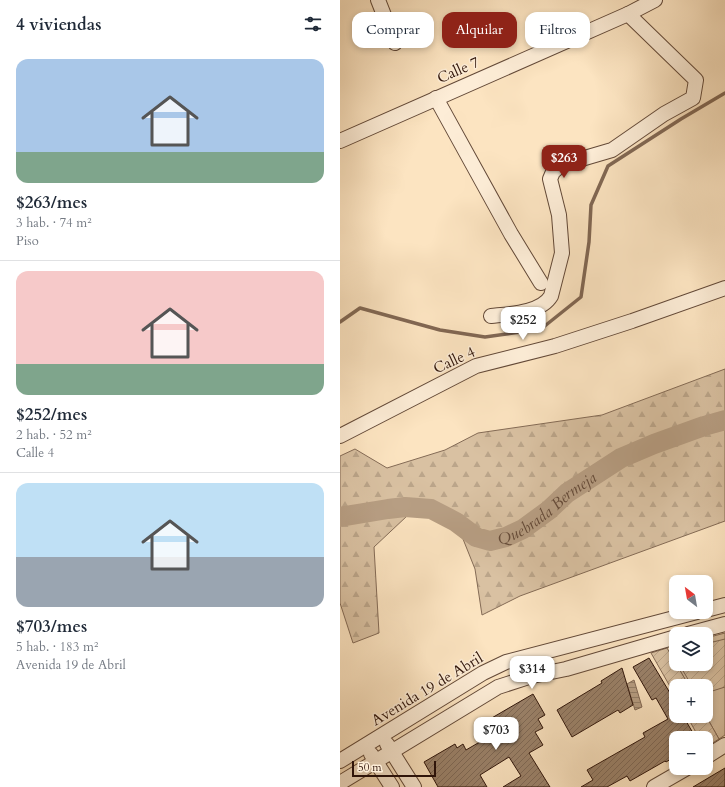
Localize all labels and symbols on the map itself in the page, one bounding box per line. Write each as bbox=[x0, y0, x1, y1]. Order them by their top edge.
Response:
street label: Calle 7 bbox=[434, 52, 483, 88]
pin: $263 bbox=[540, 145, 588, 179]
pin: $252 bbox=[499, 307, 547, 341]
street label: Calle 4 bbox=[430, 341, 478, 378]
water label: Quebrada Bermeja bbox=[495, 467, 601, 551]
north arrow bbox=[669, 575, 713, 619]
street label: Avenida 19 de Abril bbox=[368, 648, 487, 730]
pin: $314 bbox=[508, 656, 556, 690]
pin: $703 bbox=[472, 717, 520, 751]
scale bar bbox=[352, 759, 436, 778]

